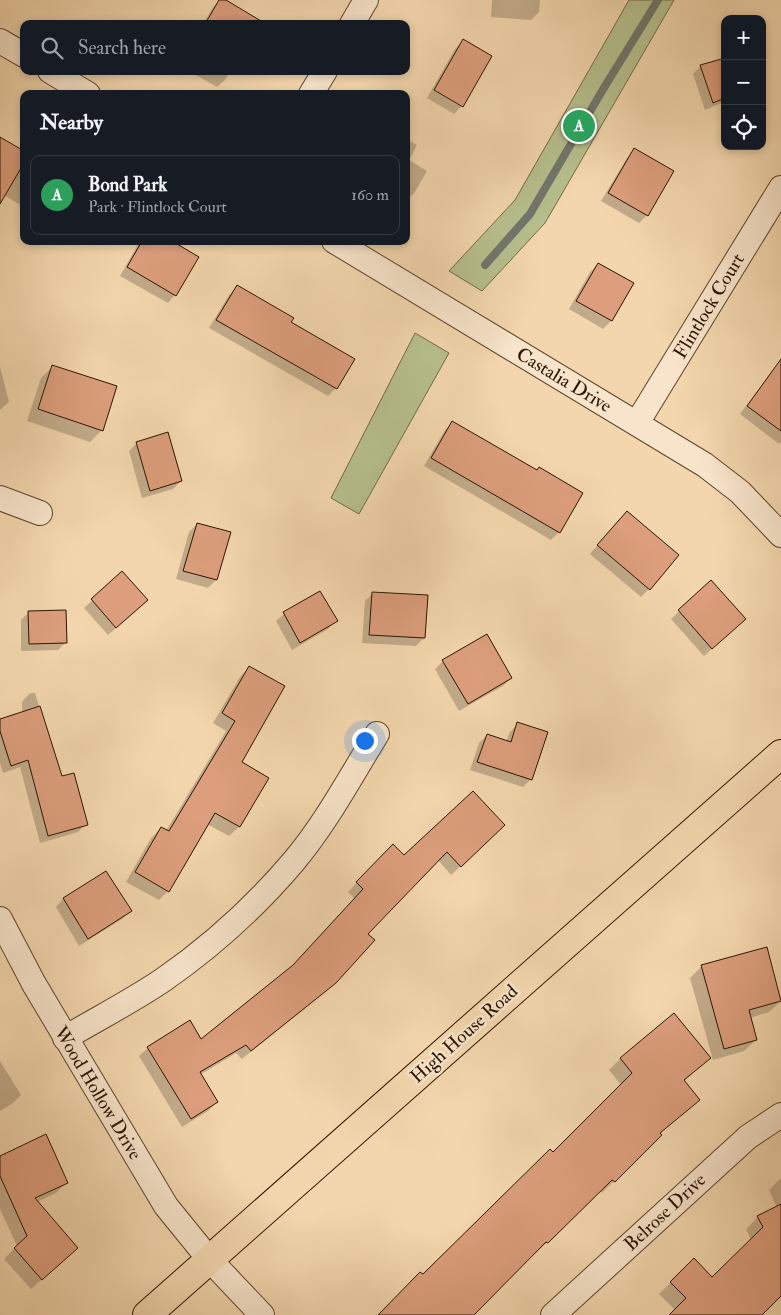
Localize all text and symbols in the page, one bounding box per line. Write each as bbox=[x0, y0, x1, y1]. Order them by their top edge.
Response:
map controls bbox=[721, 15, 766, 150]
button: + bbox=[721, 15, 766, 60]
search box bbox=[20, 20, 410, 75]
icon: search bbox=[38, 34, 66, 62]
text: Search here bbox=[78, 36, 166, 60]
button: − bbox=[721, 60, 766, 105]
button: locate bbox=[721, 105, 766, 150]
pin: A bbox=[563, 107, 595, 145]
text: Nearby bbox=[40, 109, 103, 136]
text: Bond Park bbox=[88, 173, 167, 197]
text: A bbox=[52, 185, 62, 205]
text: 160 m bbox=[351, 185, 389, 205]
text: Park · Flintlock Court bbox=[88, 197, 227, 217]
street label: Flintlock Court bbox=[668, 249, 750, 363]
street label: Castalia Drive bbox=[512, 342, 616, 418]
your location bbox=[352, 728, 378, 754]
street label: High House Road bbox=[405, 979, 523, 1089]
street label: Wood Hollow Drive bbox=[48, 1021, 147, 1164]
street label: Belrose Drive bbox=[619, 1168, 711, 1256]

